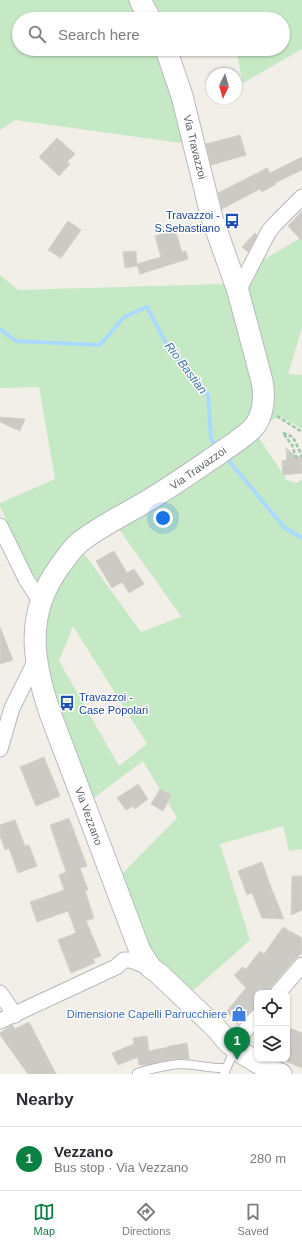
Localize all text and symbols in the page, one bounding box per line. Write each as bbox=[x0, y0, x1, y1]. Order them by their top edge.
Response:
search box bbox=[12, 12, 290, 56]
icon: search bbox=[26, 23, 48, 45]
text: Search here bbox=[58, 26, 140, 43]
north arrow bbox=[206, 68, 242, 104]
street label: Via Travazzoi bbox=[181, 114, 209, 180]
place label: Travazzoi - S.Sebastiano bbox=[155, 209, 220, 234]
bus stop icon: Travazzoi - S.Sebastiano bbox=[223, 212, 241, 230]
water label: Rio Bastian bbox=[162, 339, 210, 397]
street label: Via Travazzoi bbox=[168, 444, 228, 492]
your location bbox=[153, 508, 173, 528]
place label: Travazzoi - Case Popolari bbox=[79, 691, 148, 716]
bus stop icon: Travazzoi - Case Popolari bbox=[58, 694, 76, 712]
street label: Via Vezzano bbox=[73, 785, 105, 847]
map controls bbox=[254, 990, 290, 1062]
button: locate bbox=[254, 990, 290, 1026]
shop icon: Dimensione Capelli Parrucchiere bbox=[230, 1005, 248, 1023]
place label: Dimensione Capelli Parrucchiere bbox=[67, 1008, 227, 1020]
button: layers bbox=[254, 1026, 290, 1062]
pin: 1 bbox=[224, 1027, 250, 1060]
text: Nearby bbox=[16, 1090, 74, 1109]
text: Vezzano bbox=[54, 1143, 113, 1160]
text: 1 bbox=[25, 1151, 33, 1166]
text: 280 m bbox=[250, 1151, 286, 1166]
text: Bus stop · Via Vezzano bbox=[54, 1160, 188, 1175]
tab: Map bbox=[33, 1201, 55, 1237]
tab: Directions bbox=[122, 1201, 171, 1237]
tab: Saved bbox=[237, 1201, 269, 1237]

